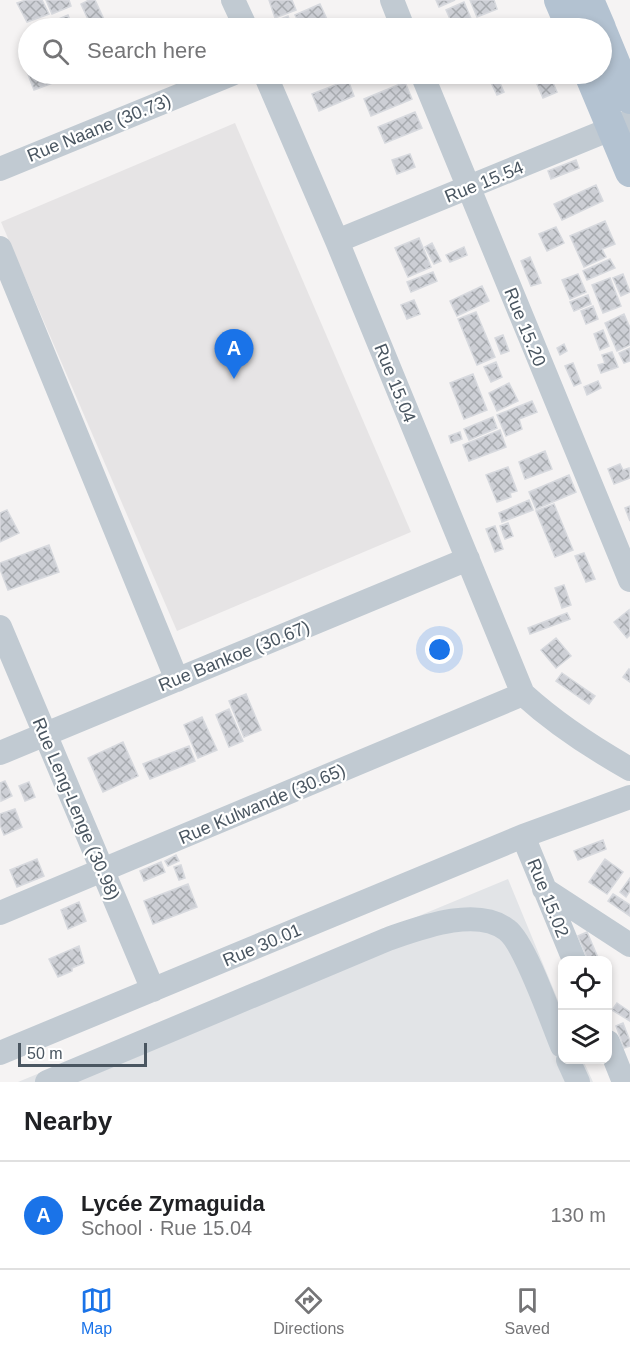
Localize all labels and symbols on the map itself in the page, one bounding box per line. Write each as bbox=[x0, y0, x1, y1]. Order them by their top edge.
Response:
street label: Rue Naane (30.73) bbox=[24, 90, 174, 166]
street label: Rue 15.54 bbox=[442, 157, 526, 207]
street label: Rue 15.20 bbox=[500, 285, 550, 369]
pin: A bbox=[214, 330, 254, 379]
street label: Rue 15.04 bbox=[370, 341, 420, 425]
street label: Rue Bankoe (30.67) bbox=[156, 617, 312, 695]
your location bbox=[425, 635, 454, 664]
street label: Rue Leng-Lenge (30.98) bbox=[28, 715, 124, 903]
street label: Rue Kulwande (30.65) bbox=[176, 760, 348, 848]
street label: Rue 15.02 bbox=[523, 856, 573, 940]
street label: Rue 30.01 bbox=[220, 920, 304, 970]
scale bar bbox=[18, 1040, 147, 1068]

